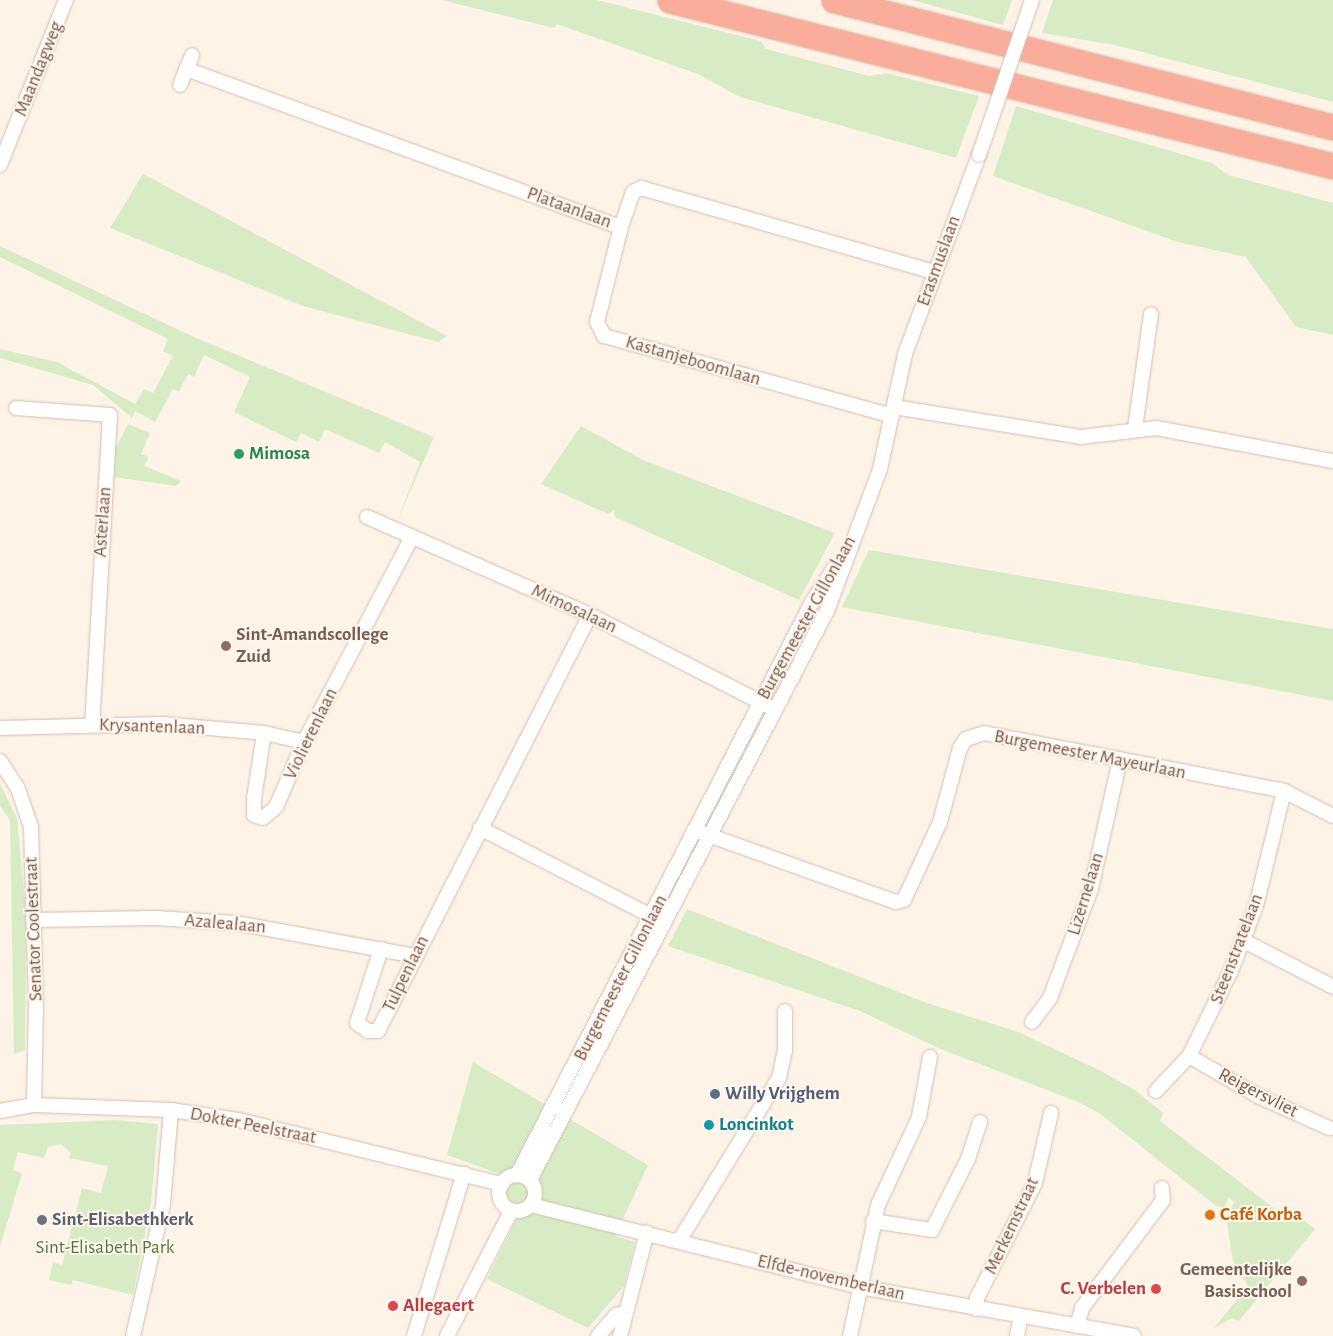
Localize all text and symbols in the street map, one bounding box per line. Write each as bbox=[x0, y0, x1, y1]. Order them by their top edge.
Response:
street label: Maandagweg bbox=[10, 18, 68, 120]
street label: Plataanlaan bbox=[524, 182, 614, 234]
street label: Erasmuslaan bbox=[912, 213, 966, 309]
street label: Kastanjeboomlaan bbox=[623, 331, 763, 391]
place label: Mimosa bbox=[249, 443, 310, 465]
marker: Mimosa bbox=[233, 448, 245, 460]
street label: Asterlaan bbox=[89, 486, 117, 558]
street label: Burgemeester Gillonlaan bbox=[753, 532, 861, 704]
street label: Mimosalaan bbox=[528, 579, 620, 639]
place label: Sint-Amandscollege Zuid bbox=[236, 624, 389, 668]
marker: Sint-Amandscollege Zuid bbox=[220, 640, 232, 652]
street label: Violierenlaan bbox=[279, 684, 343, 784]
street label: Krysantenlaan bbox=[98, 714, 206, 740]
street label: Burgemeester Mayeurlaan bbox=[992, 725, 1188, 785]
street label: Lizernelaan bbox=[1063, 850, 1109, 938]
street label: Senator Coolestraat bbox=[20, 856, 48, 1002]
street label: Burgemeester Gillonlaan bbox=[569, 891, 673, 1065]
street label: Steenstratelaan bbox=[1206, 891, 1268, 1007]
street label: Azalealaan bbox=[183, 909, 267, 939]
street label: Tulpenlaan bbox=[378, 932, 434, 1016]
street label: Reigersvliet bbox=[1214, 1063, 1302, 1123]
place label: Willy Vrijghem bbox=[725, 1083, 840, 1105]
marker: Willy Vrijghem bbox=[709, 1088, 721, 1100]
street label: Dokter Peelstraat bbox=[188, 1103, 318, 1149]
place label: Loncinkot bbox=[719, 1114, 794, 1136]
marker: Loncinkot bbox=[703, 1119, 715, 1131]
street label: Merkemstraat bbox=[980, 1174, 1044, 1278]
place label: Café Korba bbox=[1220, 1204, 1302, 1226]
place label: Sint-Elisabethkerk bbox=[52, 1209, 194, 1231]
marker: Café Korba bbox=[1204, 1209, 1216, 1221]
marker: Sint-Elisabethkerk bbox=[36, 1214, 48, 1226]
park label: Sint-Elisabeth Park bbox=[35, 1237, 175, 1259]
street label: Elfde-novemberlaan bbox=[755, 1250, 907, 1306]
place label: Gemeentelijke Basisschool bbox=[1180, 1259, 1292, 1303]
marker: Gemeentelijke Basisschool bbox=[1296, 1275, 1308, 1287]
place label: C. Verbelen bbox=[1060, 1278, 1146, 1300]
marker: C. Verbelen bbox=[1150, 1283, 1162, 1295]
place label: Allegaert bbox=[403, 1295, 474, 1317]
marker: Allegaert bbox=[387, 1300, 399, 1312]

